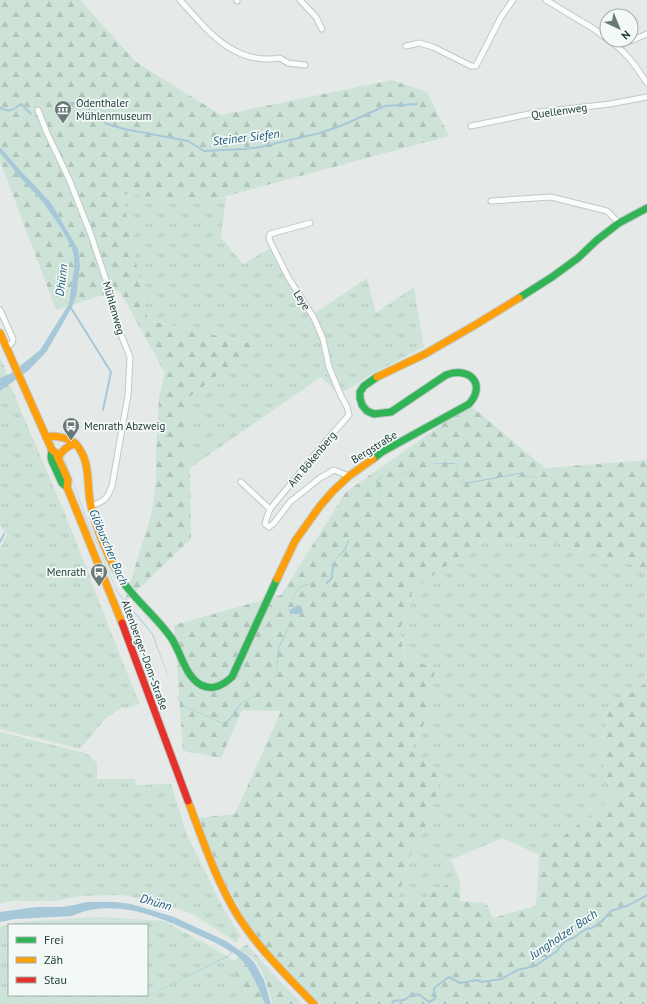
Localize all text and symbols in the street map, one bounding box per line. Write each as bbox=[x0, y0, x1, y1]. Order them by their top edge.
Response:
north arrow bbox=[599, 8, 639, 48]
text: N bbox=[618, 28, 633, 43]
place label: Odenthaler Mühlenmuseum bbox=[76, 96, 151, 123]
museum icon: Odenthaler Mühlenmuseum bbox=[53, 99, 73, 124]
street label: Quellenweg bbox=[530, 100, 588, 122]
water label: Steiner Siefen bbox=[212, 125, 280, 149]
water label: Dhünn bbox=[52, 263, 70, 297]
street label: Mühlenweg bbox=[100, 280, 128, 336]
street label: Leye bbox=[291, 287, 314, 313]
bus stop icon: Menrath Abzweig bbox=[61, 416, 81, 441]
place label: Menrath Abzweig bbox=[84, 419, 165, 433]
street label: Bergstraße bbox=[349, 427, 400, 467]
street label: Am Bökenberg bbox=[285, 428, 339, 490]
water label: Glöbuscher Bach bbox=[86, 507, 132, 587]
bus stop icon: Menrath bbox=[89, 562, 109, 587]
place label: Menrath bbox=[47, 565, 86, 579]
street label: Altenberger-Dom-Straße bbox=[119, 598, 172, 712]
water label: Dhünn bbox=[138, 890, 174, 914]
water label: Jungholzer Bach bbox=[525, 906, 600, 963]
legend bbox=[8, 924, 148, 996]
text: Frei bbox=[44, 932, 64, 947]
text: Zäh bbox=[44, 952, 63, 967]
text: Stau bbox=[44, 972, 67, 987]

